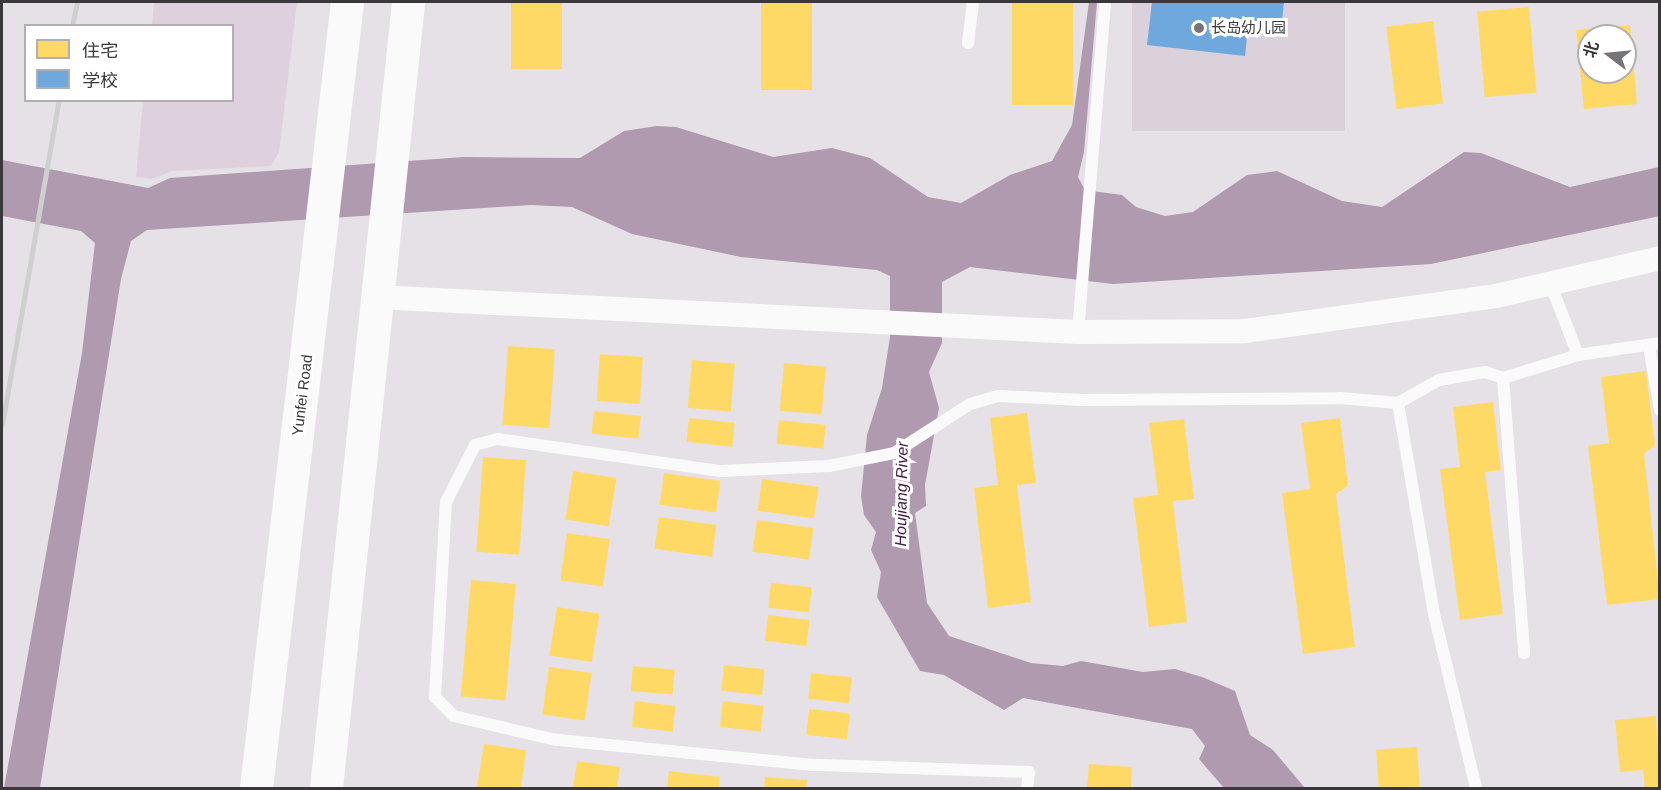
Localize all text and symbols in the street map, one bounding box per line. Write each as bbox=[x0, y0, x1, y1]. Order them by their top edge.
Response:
place label: 长岛幼儿园 bbox=[1211, 19, 1286, 37]
marker: 长岛幼儿园 bbox=[1192, 21, 1206, 35]
legend bbox=[24, 24, 234, 102]
north arrow bbox=[1577, 24, 1637, 84]
text: 北 bbox=[1581, 39, 1602, 60]
text: 住宅 bbox=[82, 41, 118, 61]
text: 学校 bbox=[82, 71, 118, 91]
street label: Yunfei Road bbox=[288, 353, 316, 437]
water label: Houjiang River bbox=[891, 441, 913, 547]

